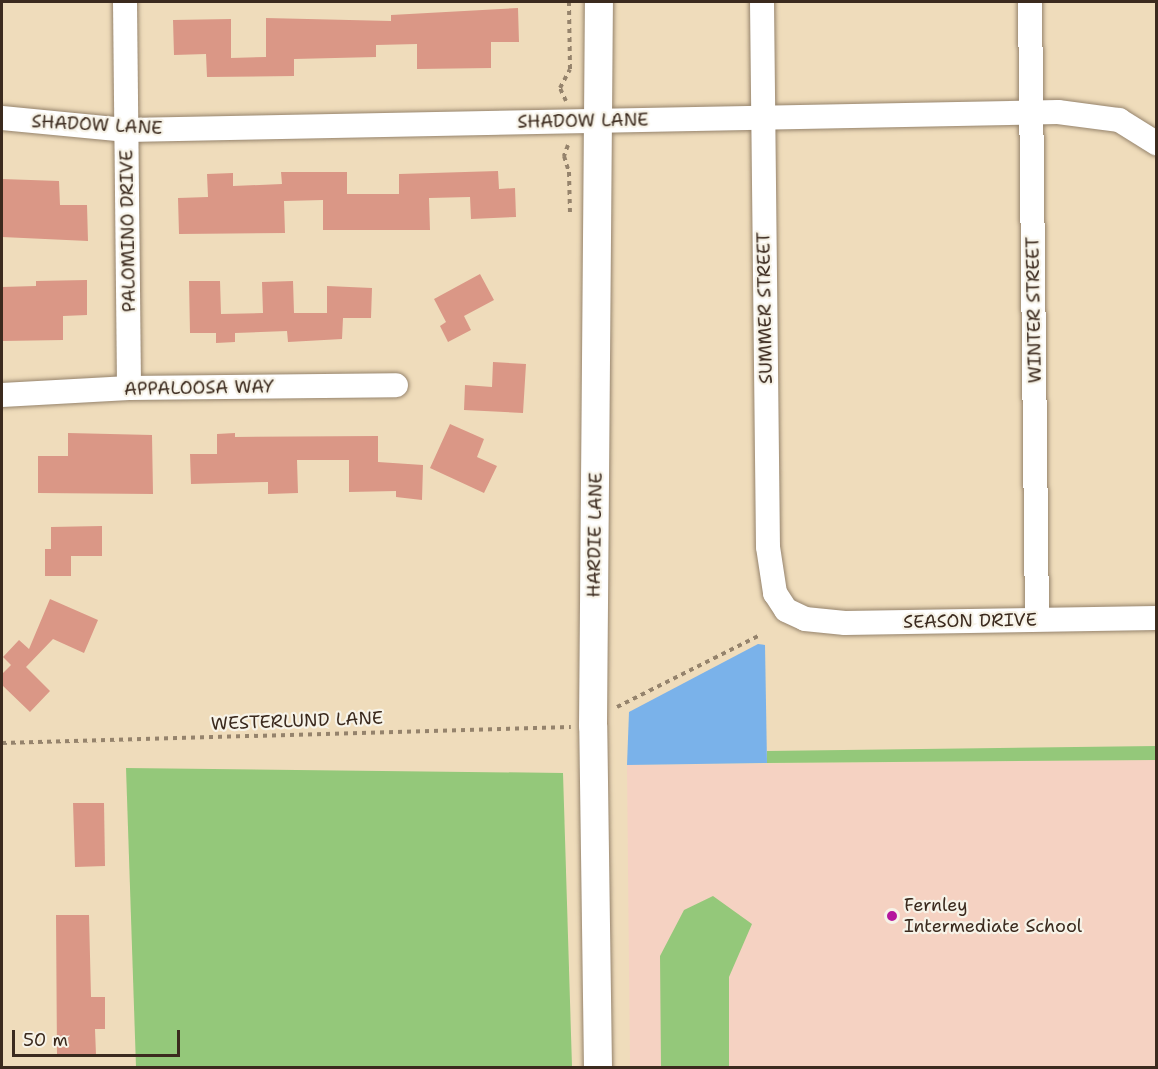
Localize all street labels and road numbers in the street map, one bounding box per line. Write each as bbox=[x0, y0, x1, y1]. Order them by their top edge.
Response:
street label: SHADOW LANE bbox=[517, 109, 649, 133]
street label: SHADOW LANE bbox=[31, 111, 163, 139]
street label: PALOMINO DRIVE bbox=[116, 150, 140, 312]
street label: SUMMER STREET bbox=[753, 232, 777, 384]
street label: WINTER STREET bbox=[1022, 237, 1046, 383]
street label: APPALOOSA WAY bbox=[124, 376, 274, 400]
street label: HARDIE LANE bbox=[583, 472, 607, 598]
street label: SEASON DRIVE bbox=[903, 609, 1037, 633]
street label: WESTERLUND LANE bbox=[210, 707, 384, 735]

